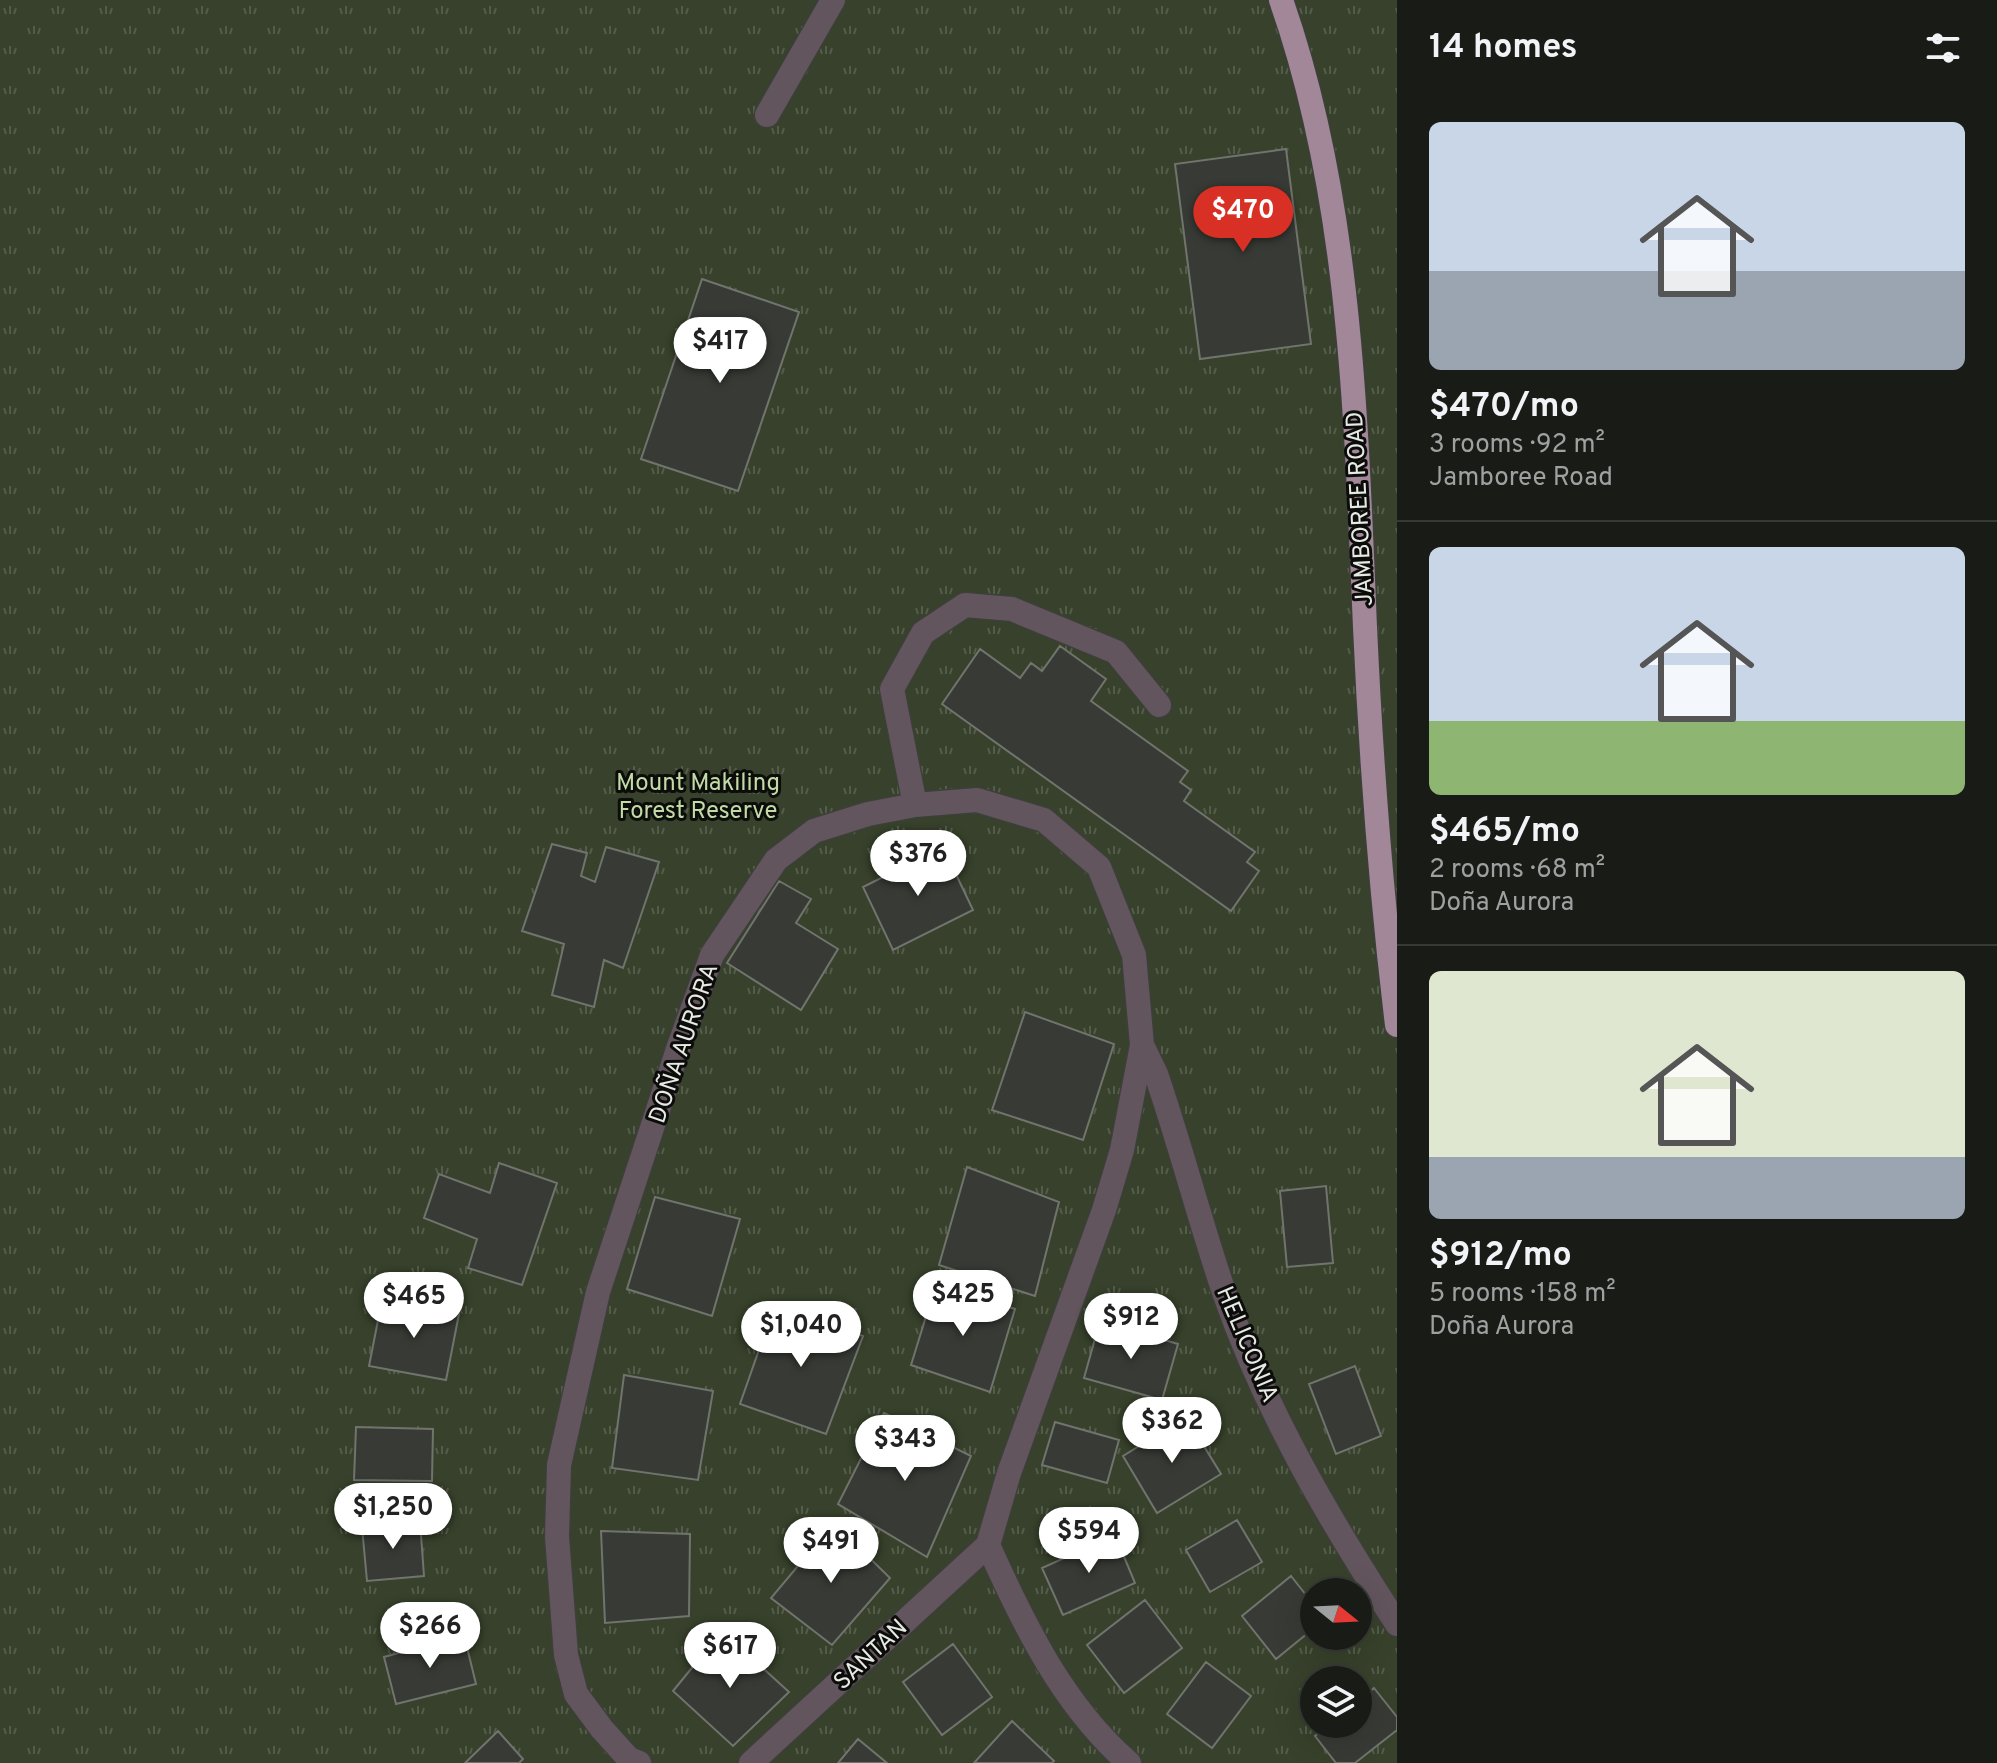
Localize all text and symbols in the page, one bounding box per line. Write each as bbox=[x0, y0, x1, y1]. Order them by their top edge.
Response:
icon: filters bbox=[1921, 26, 1965, 70]
text: 14 homes bbox=[1429, 27, 1578, 70]
icon: home bbox=[1625, 174, 1769, 318]
pin: $470 bbox=[1196, 186, 1290, 254]
text: $470 bbox=[1211, 195, 1275, 228]
pin: $417 bbox=[673, 317, 767, 385]
text: $417 bbox=[692, 326, 748, 359]
text: $470/mo bbox=[1429, 386, 1579, 429]
street label: JAMBOREE ROAD bbox=[1341, 411, 1381, 607]
text: 3 rooms · 92 m² bbox=[1429, 429, 1605, 462]
text: Jamboree Road bbox=[1429, 462, 1613, 495]
icon: home bbox=[1625, 599, 1769, 743]
park label: Mount Makiling Forest Reserve bbox=[616, 769, 780, 827]
text: $465/mo bbox=[1429, 811, 1580, 854]
pin: $376 bbox=[871, 830, 965, 898]
text: $376 bbox=[888, 839, 948, 872]
text: 2 rooms · 68 m² bbox=[1429, 854, 1605, 887]
text: Doña Aurora bbox=[1429, 887, 1574, 920]
street label: DOÑA AURORA bbox=[642, 959, 726, 1128]
icon: home bbox=[1625, 1023, 1769, 1167]
text: $912/mo bbox=[1429, 1235, 1572, 1278]
pin: $425 bbox=[916, 1270, 1010, 1338]
pin: $465 bbox=[367, 1272, 461, 1340]
text: 5 rooms · 158 m² bbox=[1429, 1278, 1616, 1311]
text: $425 bbox=[931, 1279, 995, 1312]
text: $465 bbox=[382, 1281, 446, 1314]
street label: HELICONIA bbox=[1208, 1282, 1284, 1407]
pin: $912 bbox=[1084, 1293, 1178, 1361]
pin: $1,040 bbox=[736, 1301, 866, 1369]
text: $912 bbox=[1102, 1302, 1160, 1335]
text: $1,040 bbox=[759, 1310, 843, 1343]
text: Doña Aurora bbox=[1429, 1311, 1574, 1344]
pin: $362 bbox=[1125, 1397, 1219, 1465]
text: $362 bbox=[1140, 1406, 1204, 1439]
pin: $343 bbox=[858, 1415, 952, 1483]
text: $343 bbox=[873, 1424, 937, 1457]
pin: $1,250 bbox=[328, 1483, 458, 1551]
text: $1,250 bbox=[352, 1492, 434, 1525]
pin: $594 bbox=[1042, 1507, 1136, 1575]
text: $594 bbox=[1057, 1516, 1121, 1549]
pin: $491 bbox=[784, 1517, 878, 1585]
text: $491 bbox=[802, 1526, 860, 1559]
north arrow bbox=[1300, 1578, 1372, 1650]
map controls bbox=[1300, 1578, 1372, 1738]
pin: $266 bbox=[383, 1602, 477, 1670]
text: $266 bbox=[398, 1611, 462, 1644]
street label: SANTAN bbox=[828, 1614, 915, 1697]
pin: $617 bbox=[683, 1622, 777, 1690]
text: $617 bbox=[702, 1631, 758, 1664]
button: layers bbox=[1300, 1666, 1372, 1738]

